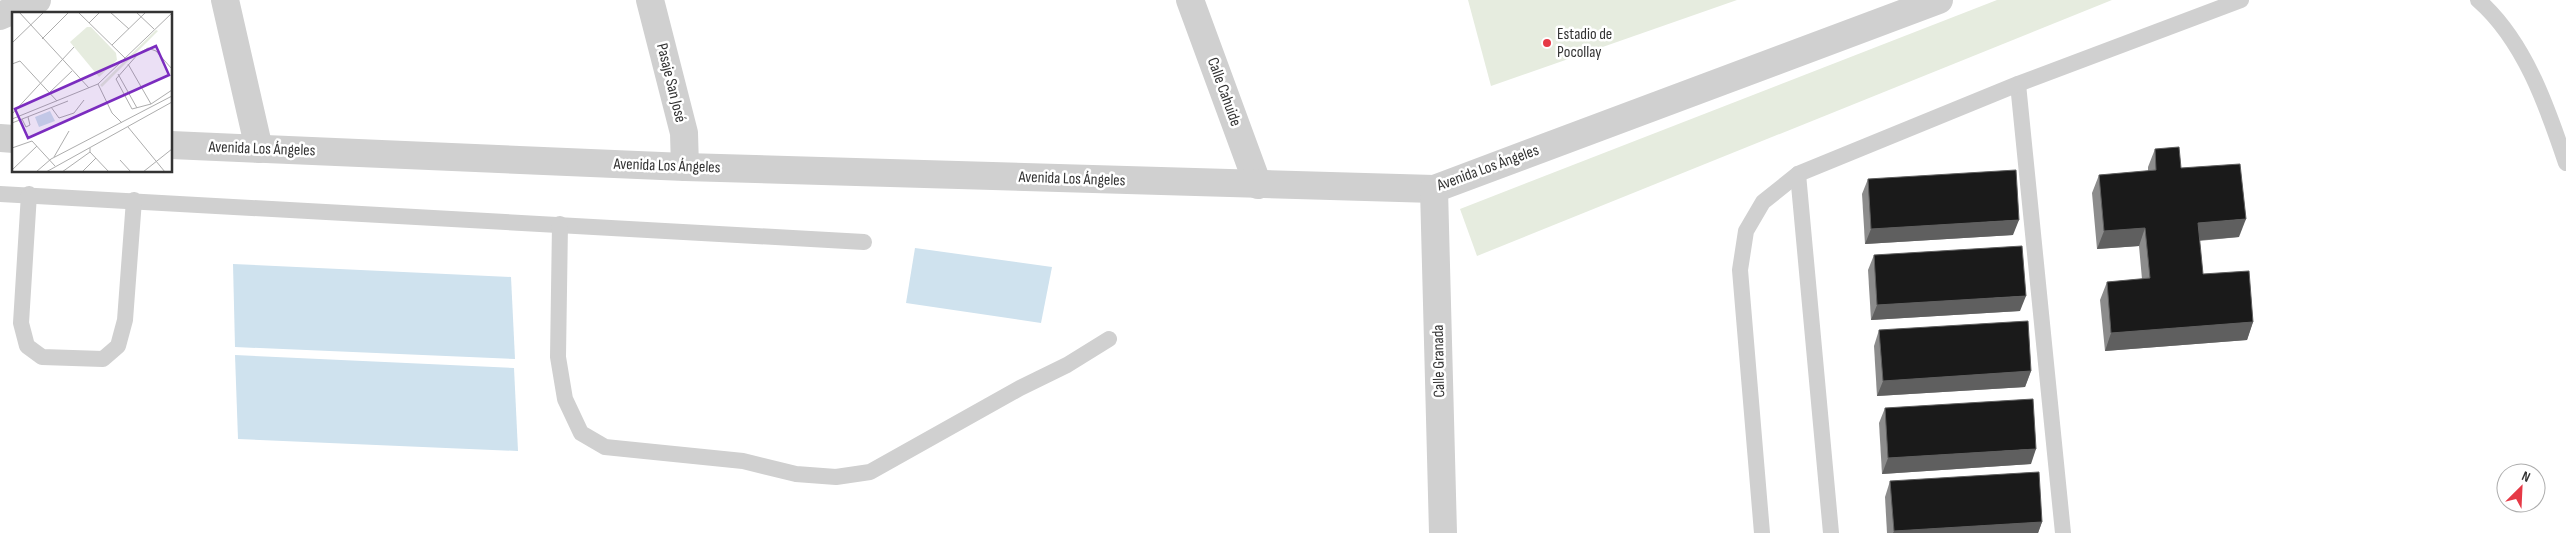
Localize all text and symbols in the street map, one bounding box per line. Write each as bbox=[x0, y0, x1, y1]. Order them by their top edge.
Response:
inset map bbox=[12, 12, 172, 172]
place label: Estadio de Pocollay bbox=[1557, 25, 1612, 62]
marker: Estadio de Pocollay bbox=[1541, 37, 1553, 49]
street label: Pasaje San José bbox=[652, 41, 690, 125]
street label: Calle Cahuide bbox=[1203, 55, 1245, 129]
street label: Avenida Los Ángeles bbox=[207, 138, 316, 160]
street label: Avenida Los Ángeles bbox=[1434, 141, 1542, 196]
street label: Avenida Los Ángeles bbox=[612, 155, 721, 177]
street label: Avenida Los Ángeles bbox=[1017, 168, 1126, 190]
street label: Calle Granada bbox=[1429, 324, 1449, 398]
north arrow bbox=[2496, 463, 2546, 513]
text: N bbox=[2519, 467, 2533, 486]

